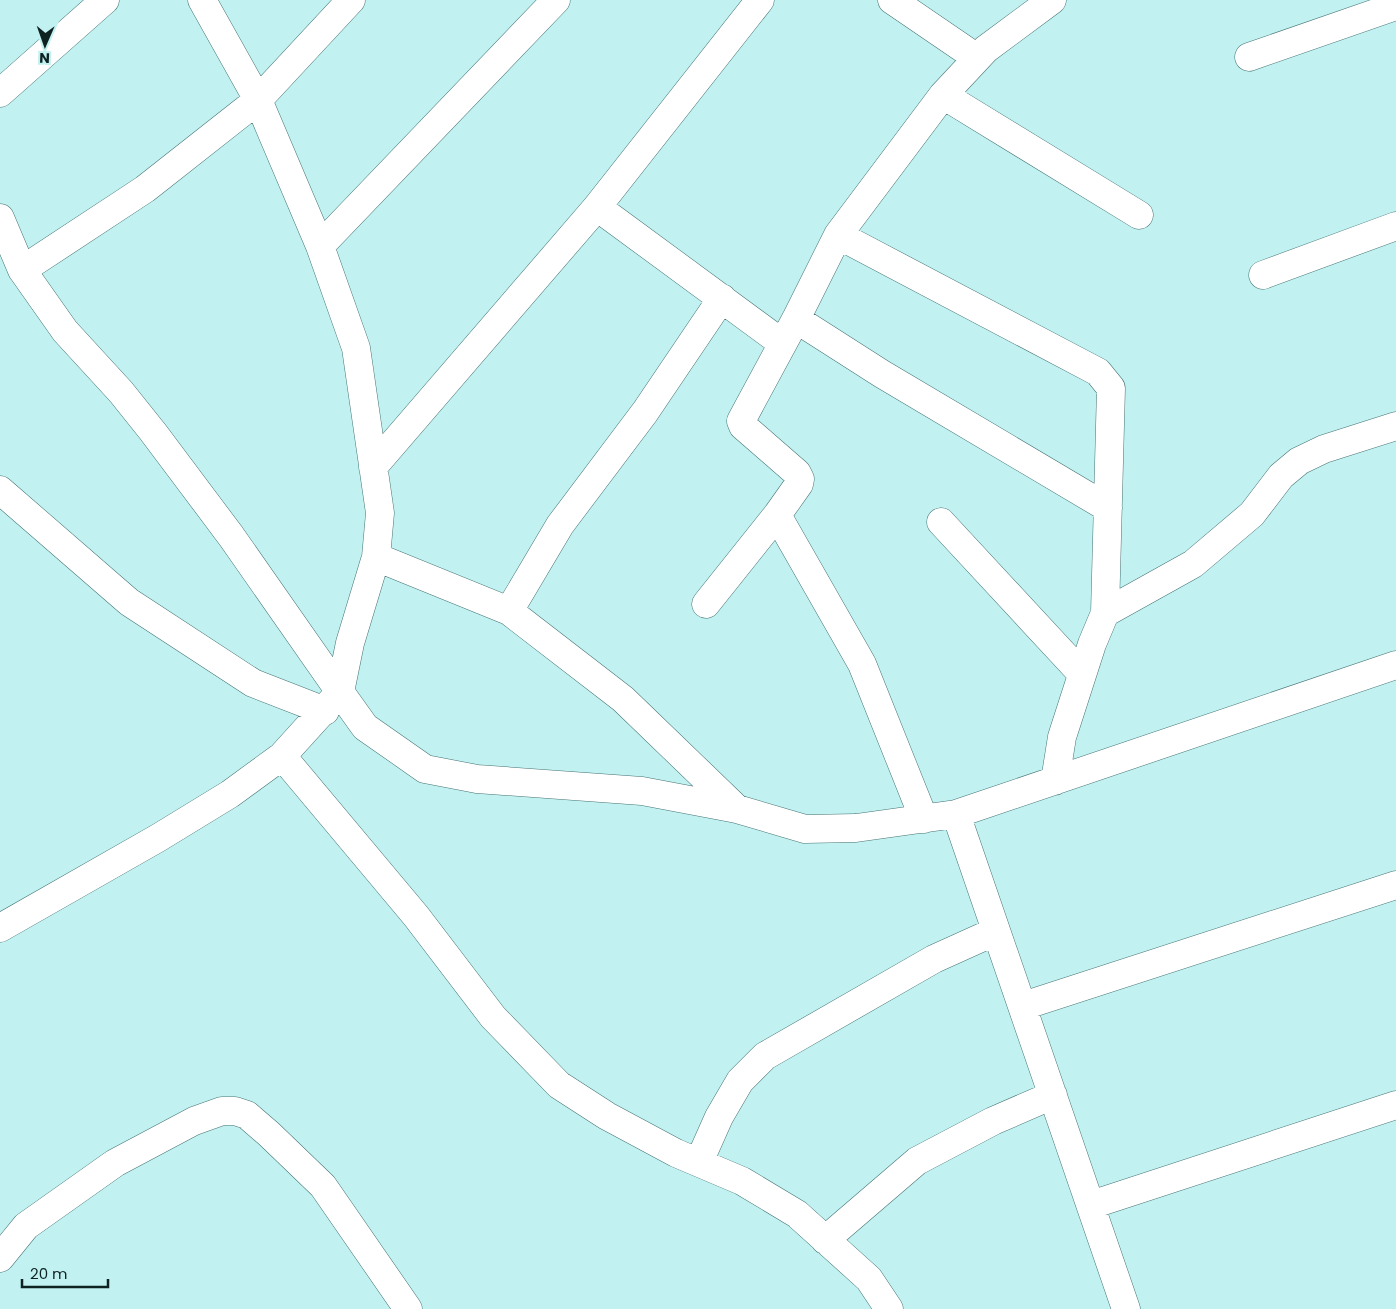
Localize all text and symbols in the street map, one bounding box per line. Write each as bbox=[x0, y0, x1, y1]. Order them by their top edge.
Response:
north arrow bbox=[20, 20, 70, 70]
text: N bbox=[39, 48, 50, 68]
scale bar bbox=[22, 1256, 109, 1288]
text: 20 m bbox=[30, 1263, 68, 1284]

